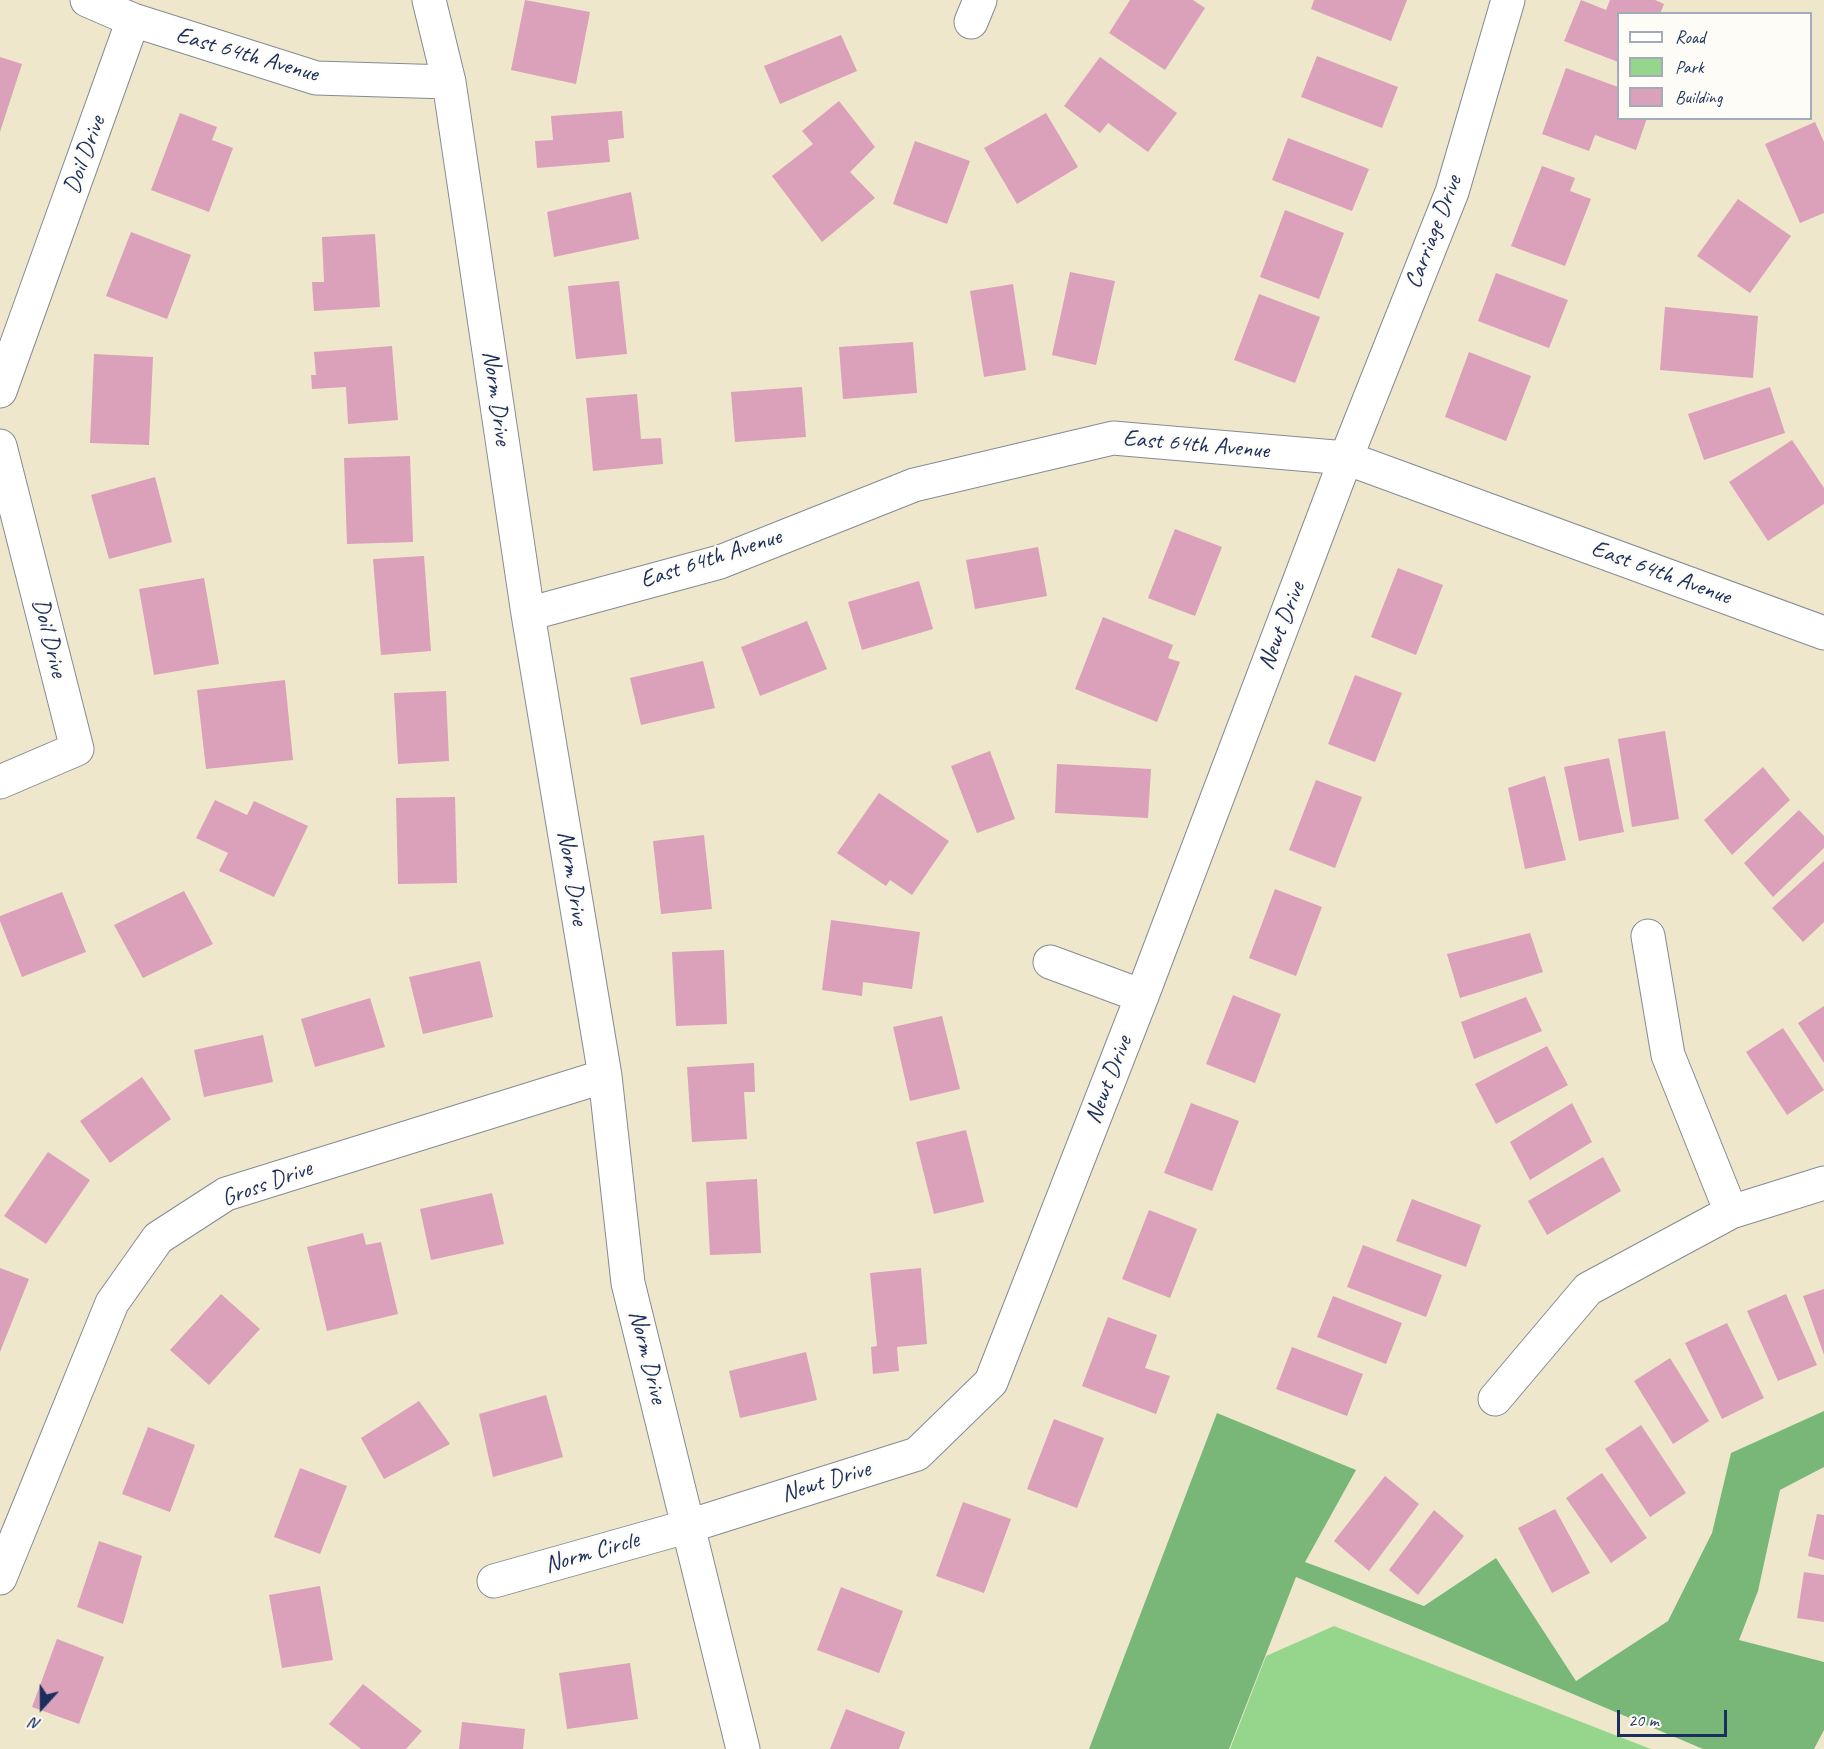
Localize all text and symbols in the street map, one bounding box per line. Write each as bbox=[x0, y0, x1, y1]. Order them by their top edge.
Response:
legend bbox=[1617, 12, 1812, 120]
street label: East 64th Avenue bbox=[173, 21, 321, 89]
text: Road bbox=[1675, 26, 1705, 48]
text: Park bbox=[1675, 56, 1704, 78]
text: Building bbox=[1675, 86, 1722, 108]
street label: Doil Drive bbox=[58, 112, 112, 198]
street label: Carriage Drive bbox=[1399, 171, 1469, 293]
street label: Norm Drive bbox=[475, 349, 517, 447]
street label: East 64th Avenue bbox=[1122, 424, 1270, 466]
street label: East 64th Avenue bbox=[637, 523, 785, 595]
street label: East 64th Avenue bbox=[1587, 534, 1735, 612]
street label: Newt Drive bbox=[1252, 578, 1312, 674]
street label: Doil Drive bbox=[25, 596, 73, 680]
street label: Norm Drive bbox=[550, 829, 594, 927]
street label: Newt Drive bbox=[1079, 1032, 1139, 1128]
street label: Gross Drive bbox=[218, 1154, 316, 1214]
street label: Norm Drive bbox=[622, 1307, 672, 1407]
street label: Newt Drive bbox=[778, 1455, 874, 1509]
street label: Norm Circle bbox=[542, 1526, 642, 1580]
north arrow bbox=[12, 1677, 72, 1737]
scale bar bbox=[1620, 1698, 1730, 1736]
text: 20 m bbox=[1628, 1709, 1659, 1731]
text: N bbox=[27, 1713, 44, 1735]

